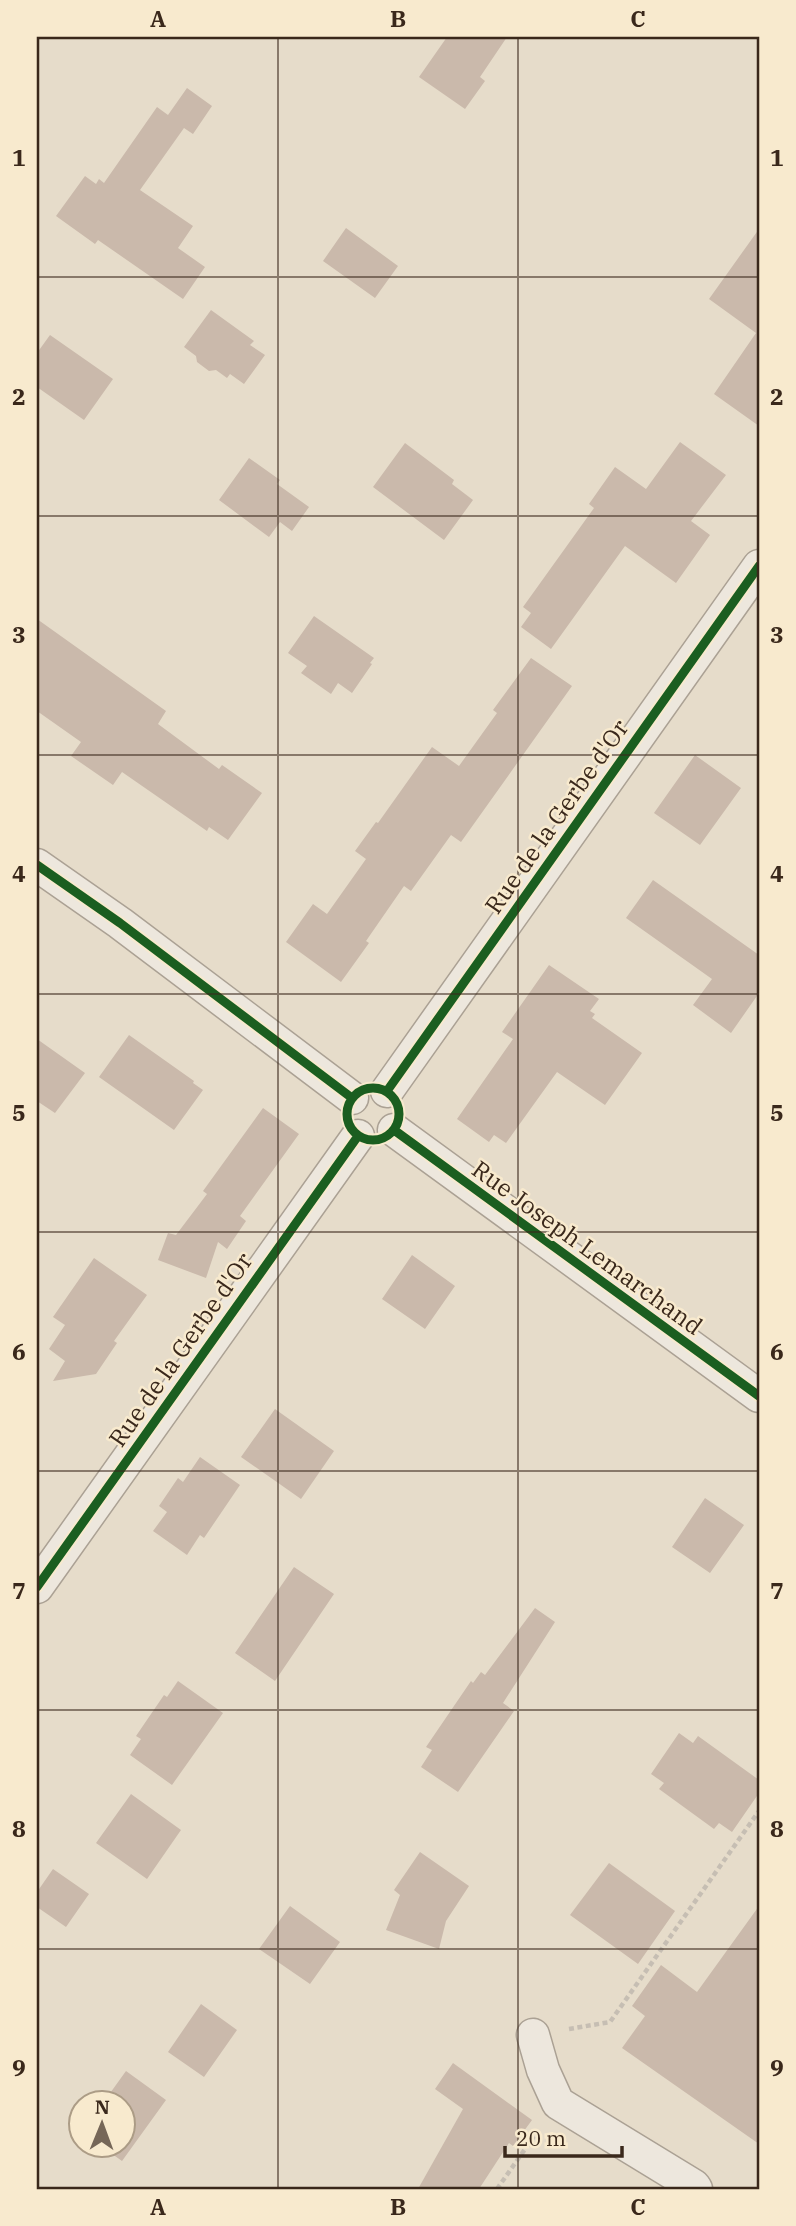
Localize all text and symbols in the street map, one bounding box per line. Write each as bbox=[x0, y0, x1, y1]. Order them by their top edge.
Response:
text: A bbox=[150, 3, 166, 33]
text: B bbox=[390, 3, 406, 33]
text: C bbox=[630, 3, 646, 33]
text: 1 bbox=[12, 142, 26, 172]
text: 1 bbox=[770, 142, 784, 172]
text: 2 bbox=[12, 381, 26, 411]
text: 2 bbox=[770, 381, 784, 411]
text: 3 bbox=[12, 619, 26, 649]
text: 3 bbox=[770, 619, 784, 649]
street label: Rue de la Gerbe d'Or bbox=[477, 713, 635, 920]
text: 4 bbox=[12, 858, 26, 888]
text: 4 bbox=[770, 858, 784, 888]
text: 5 bbox=[12, 1097, 26, 1127]
text: 5 bbox=[770, 1097, 784, 1127]
street label: Rue Joseph Lemarchand bbox=[466, 1153, 709, 1342]
street label: Rue de la Gerbe d'Or bbox=[101, 1246, 259, 1453]
text: 6 bbox=[12, 1336, 26, 1366]
text: 6 bbox=[770, 1336, 784, 1366]
text: 7 bbox=[12, 1575, 26, 1605]
text: 7 bbox=[770, 1575, 784, 1605]
text: 8 bbox=[12, 1813, 26, 1843]
text: 8 bbox=[770, 1813, 784, 1843]
text: 9 bbox=[12, 2052, 26, 2082]
text: 9 bbox=[770, 2052, 784, 2082]
north arrow bbox=[66, 2090, 136, 2160]
text: N bbox=[95, 2095, 110, 2119]
scale bar bbox=[505, 2114, 623, 2158]
text: 20 m bbox=[516, 2124, 566, 2152]
text: A bbox=[150, 2191, 166, 2221]
text: B bbox=[390, 2191, 406, 2221]
text: C bbox=[630, 2191, 646, 2221]

